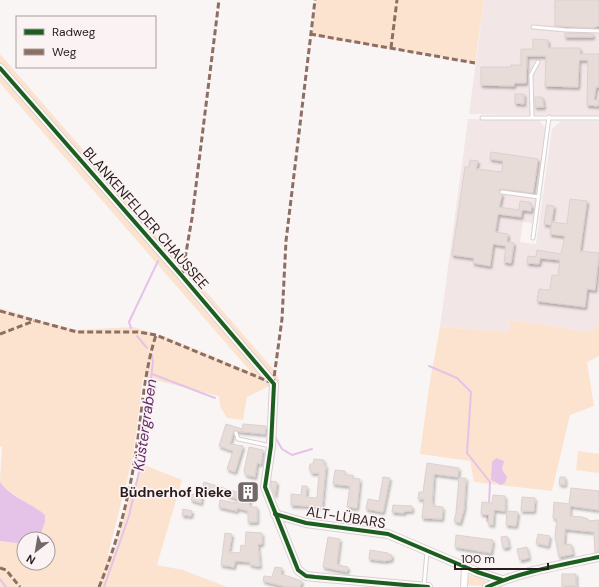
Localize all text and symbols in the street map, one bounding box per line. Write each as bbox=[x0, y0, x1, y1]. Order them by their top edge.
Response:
legend bbox=[16, 16, 156, 68]
text: Radweg bbox=[52, 24, 96, 40]
text: Weg bbox=[52, 44, 77, 60]
street label: BLANKENFELDER CHAUSSEE bbox=[79, 143, 213, 293]
water label: Küstergraben bbox=[129, 377, 161, 472]
building icon: Büdnerhof Rieke bbox=[235, 479, 261, 505]
place label: Büdnerhof Rieke bbox=[120, 483, 232, 501]
street label: ALT-LÜBARS bbox=[305, 502, 387, 532]
north arrow bbox=[16, 531, 56, 571]
scale bar bbox=[455, 545, 548, 571]
text: 100 m bbox=[461, 551, 495, 567]
text: N bbox=[24, 552, 38, 568]

